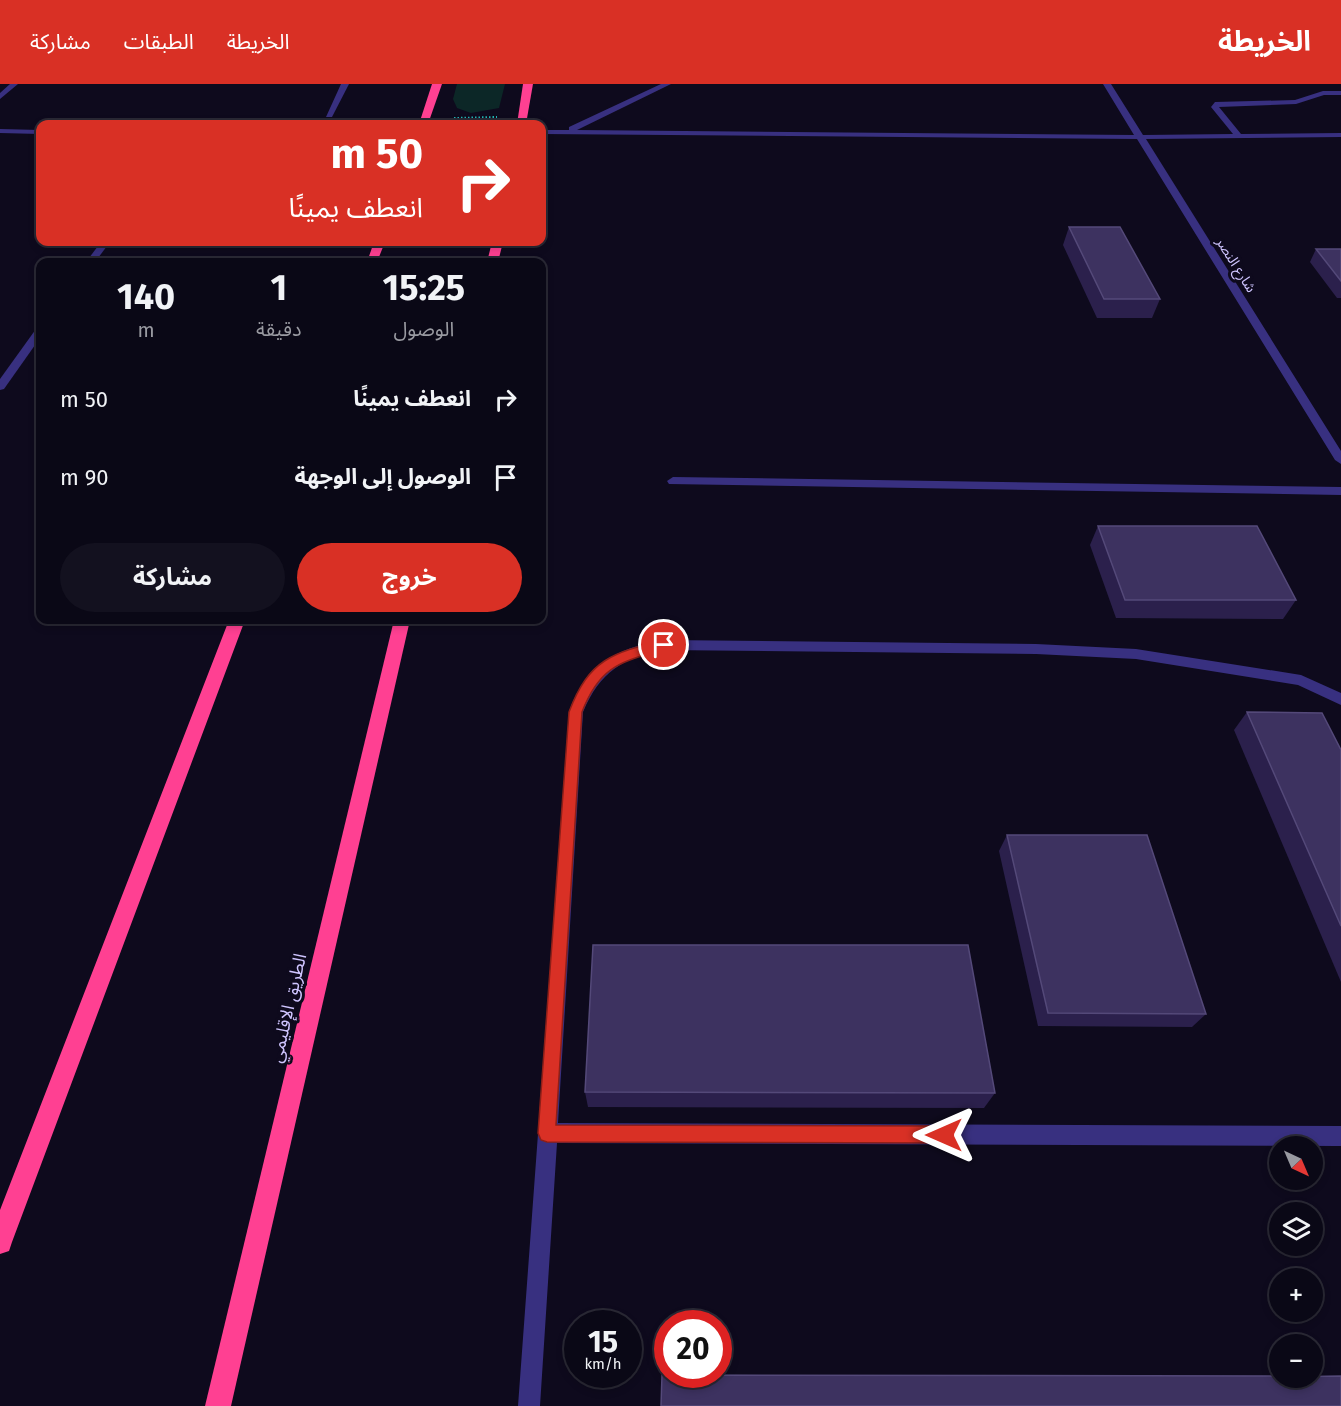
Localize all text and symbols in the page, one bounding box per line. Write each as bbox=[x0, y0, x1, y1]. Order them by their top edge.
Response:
text: الخريطة bbox=[1218, 25, 1311, 58]
text: مشاركة bbox=[30, 29, 91, 55]
text: الطبقات bbox=[124, 29, 194, 55]
text: الخريطة bbox=[227, 29, 290, 55]
text: 50 m bbox=[330, 129, 423, 179]
icon: right bbox=[444, 144, 522, 222]
text: انعطف يمينًا bbox=[288, 192, 423, 224]
street label: شارع النصر bbox=[1210, 234, 1260, 297]
text: 1 bbox=[270, 266, 287, 310]
text: 15:25 bbox=[383, 266, 465, 310]
text: 140 bbox=[117, 275, 175, 319]
text: دقيقة bbox=[256, 317, 302, 341]
text: الوصول bbox=[393, 317, 454, 341]
text: m bbox=[137, 318, 155, 342]
icon: right bbox=[489, 383, 522, 416]
text: انعطف يمينًا bbox=[353, 385, 471, 412]
text: 50 m bbox=[60, 386, 108, 413]
icon: arrive bbox=[489, 461, 522, 494]
text: الوصول إلى الوجهة bbox=[294, 463, 471, 490]
text: 90 m bbox=[60, 464, 109, 491]
button: مشاركة bbox=[60, 543, 285, 612]
button: خروج bbox=[297, 543, 522, 612]
pin bbox=[638, 619, 689, 670]
icon: arrive bbox=[647, 628, 680, 661]
street label: الطريق الإقليمي bbox=[265, 951, 313, 1065]
position arrow bbox=[912, 1103, 976, 1167]
north arrow bbox=[1269, 1136, 1323, 1190]
map controls bbox=[1269, 1136, 1323, 1388]
button: layers bbox=[1269, 1202, 1323, 1256]
button: + bbox=[1269, 1268, 1323, 1322]
speed limit sign: 20 bbox=[654, 1310, 732, 1388]
text: 15 bbox=[588, 1324, 618, 1360]
button: − bbox=[1269, 1334, 1323, 1388]
text: km/h bbox=[584, 1355, 622, 1373]

